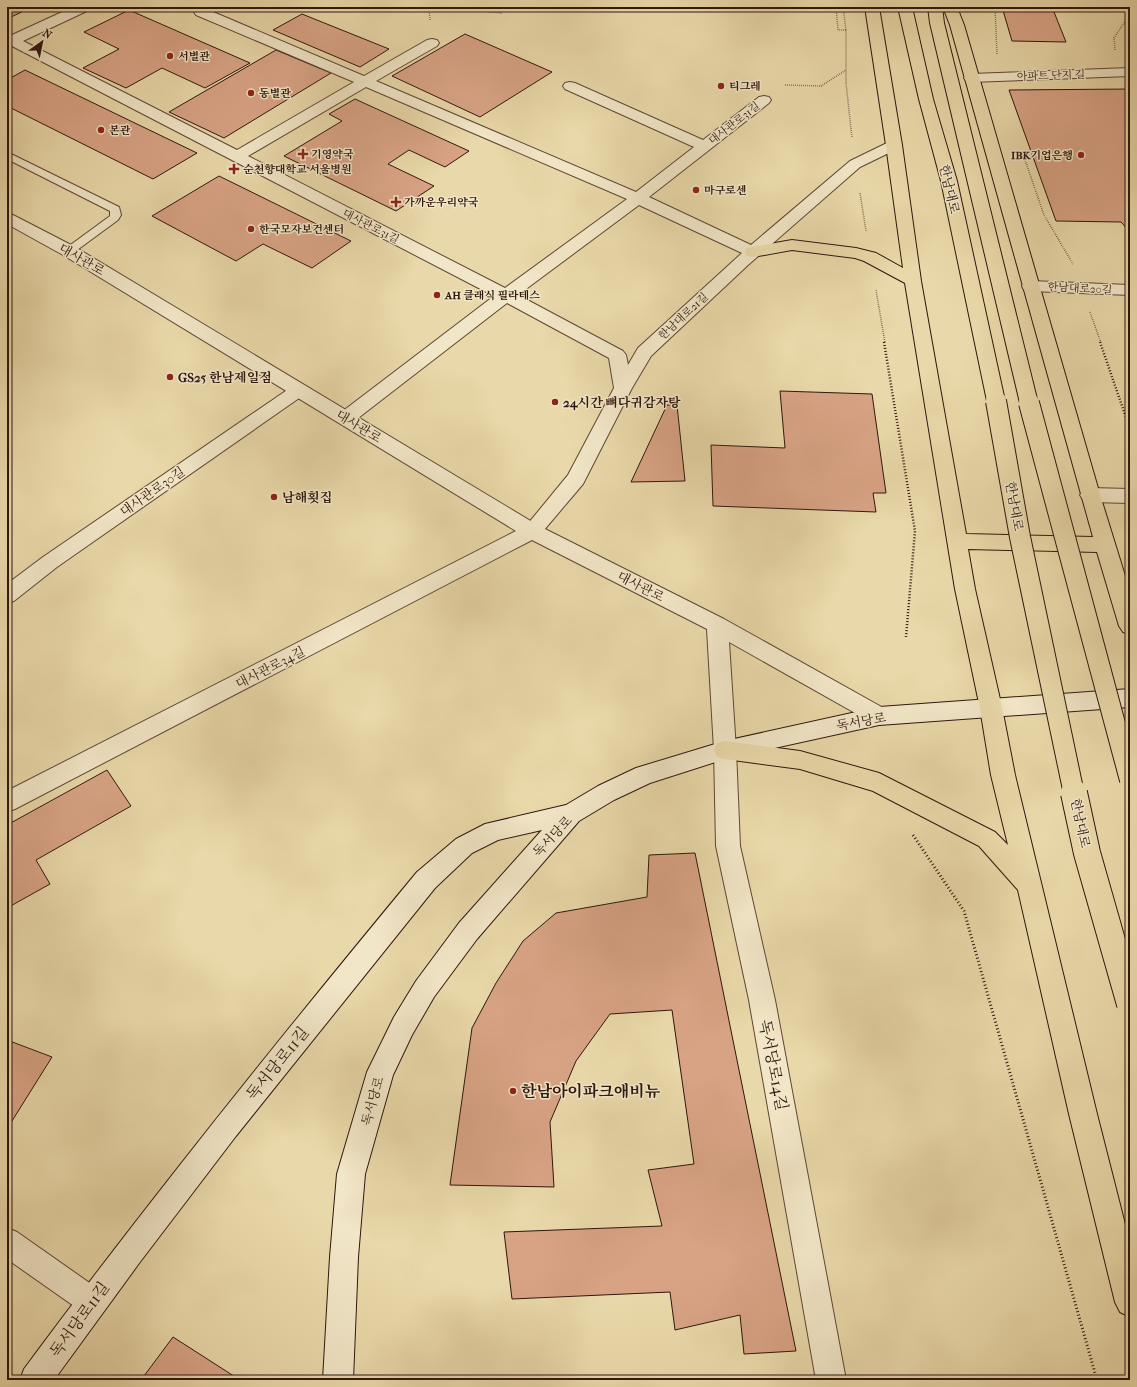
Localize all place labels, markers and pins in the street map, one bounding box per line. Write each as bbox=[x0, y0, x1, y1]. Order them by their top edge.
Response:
place label: 서별관 bbox=[178, 50, 210, 63]
marker: 서별관 bbox=[165, 51, 175, 61]
place label: 티그레 bbox=[729, 80, 761, 93]
marker: 티그레 bbox=[716, 81, 726, 91]
place label: 동별관 bbox=[258, 87, 291, 100]
marker: 동별관 bbox=[246, 88, 256, 98]
place label: 본관 bbox=[109, 124, 131, 137]
marker: 본관 bbox=[96, 125, 106, 135]
place label: 기영약국 bbox=[311, 148, 354, 161]
marker: 기영약국 bbox=[298, 149, 308, 159]
place label: IBK기업은행 bbox=[1011, 149, 1073, 162]
marker: IBK기업은행 bbox=[1076, 150, 1086, 160]
marker: 순천향대학교 서울병원 bbox=[228, 163, 240, 175]
place label: 순천향대학교 서울병원 bbox=[243, 163, 352, 176]
place label: 마구로센 bbox=[704, 184, 747, 197]
marker: 마구로센 bbox=[691, 185, 701, 195]
place label: 가까운우리약국 bbox=[404, 196, 479, 209]
marker: 가까운우리약국 bbox=[391, 197, 401, 207]
place label: 한국모자보건센터 bbox=[259, 223, 344, 236]
marker: 한국모자보건센터 bbox=[246, 224, 256, 234]
place label: AH 클래식 필라테스 bbox=[444, 289, 540, 302]
marker: AH 클래식 필라테스 bbox=[432, 290, 442, 300]
place label: GS25 한남제일점 bbox=[178, 370, 272, 385]
marker: GS25 한남제일점 bbox=[165, 372, 175, 382]
place label: 24시간 뼈다귀감자탕 bbox=[563, 395, 681, 411]
marker: 24시간 뼈다귀감자탕 bbox=[550, 397, 560, 407]
place label: 남해횟집 bbox=[282, 490, 332, 505]
marker: 남해횟집 bbox=[269, 492, 279, 502]
place label: 한남아이파크애비뉴 bbox=[521, 1082, 661, 1101]
marker: 한남아이파크애비뉴 bbox=[508, 1086, 518, 1096]

